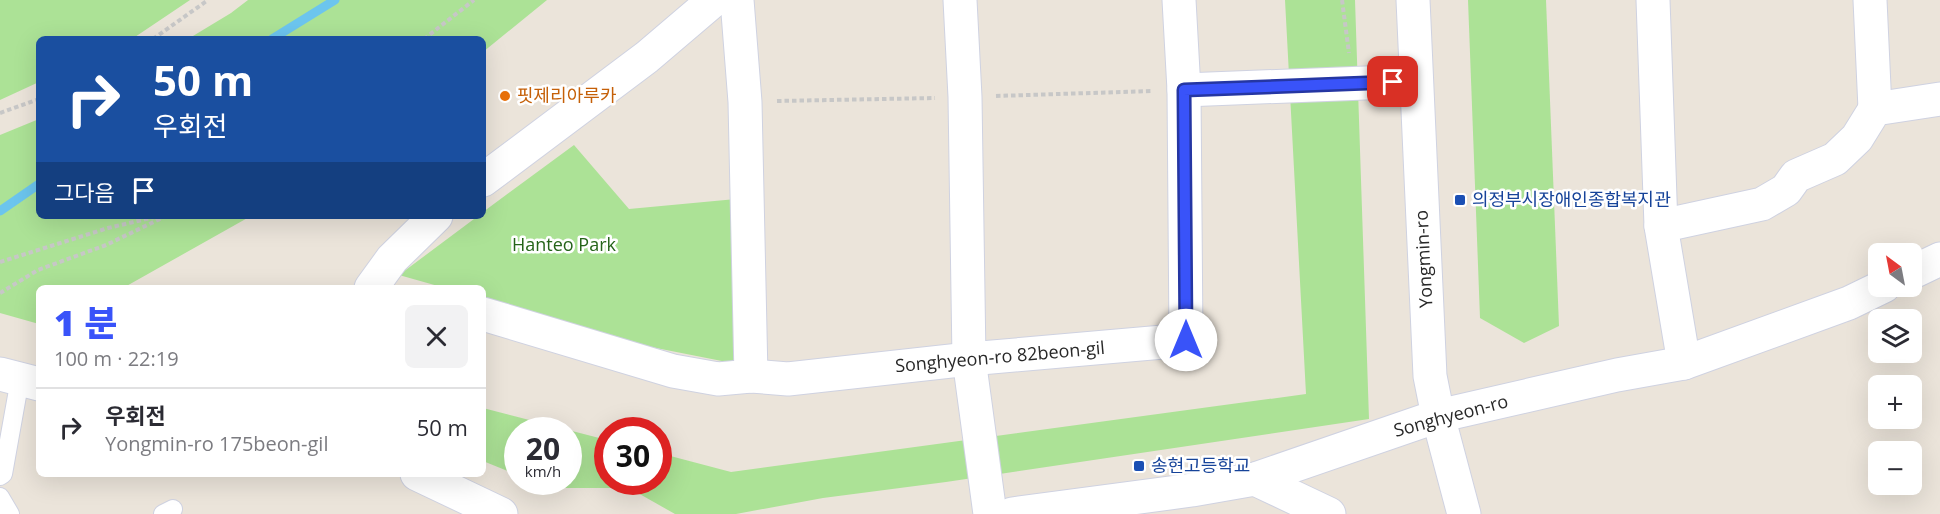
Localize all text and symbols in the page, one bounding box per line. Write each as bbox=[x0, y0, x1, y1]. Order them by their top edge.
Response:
text: 50 m bbox=[153, 51, 253, 108]
pin bbox=[1367, 56, 1418, 107]
icon: right bbox=[54, 60, 132, 138]
icon: arrive bbox=[1376, 65, 1409, 98]
place label: 핏제리아루카 bbox=[517, 83, 617, 107]
marker: 핏제리아루카 bbox=[498, 89, 512, 103]
text: 우회전 bbox=[153, 107, 228, 144]
icon: arrive bbox=[127, 174, 160, 207]
text: 그다음 bbox=[54, 177, 115, 207]
place label: 의정부시장애인종합복지관 bbox=[1472, 187, 1671, 211]
marker: 의정부시장애인종합복지관 bbox=[1453, 193, 1467, 207]
street label: Yongmin-ro bbox=[1408, 210, 1438, 309]
park label: Hanteo Park bbox=[512, 232, 617, 256]
north arrow bbox=[1868, 243, 1922, 297]
map controls bbox=[1868, 243, 1922, 495]
text: 1 분 bbox=[54, 298, 118, 347]
button: close bbox=[405, 305, 468, 368]
position arrow bbox=[1154, 308, 1218, 372]
button: layers bbox=[1868, 309, 1922, 363]
street label: Songhyeon-ro 82beon-gil bbox=[894, 335, 1106, 377]
text: 100 m · 22:19 bbox=[54, 345, 179, 372]
button: + bbox=[1868, 375, 1922, 429]
street label: Songhyeon-ro bbox=[1391, 388, 1511, 442]
text: 우회전 bbox=[105, 400, 166, 430]
icon: right bbox=[54, 411, 87, 444]
text: 50 m bbox=[417, 412, 468, 442]
speed limit sign: 30 bbox=[594, 417, 672, 495]
text: 20 bbox=[526, 428, 560, 469]
text: Yongmin-ro 175beon-gil bbox=[105, 430, 328, 457]
button: − bbox=[1868, 441, 1922, 495]
place label: 송현고등학교 bbox=[1151, 453, 1250, 477]
marker: 송현고등학교 bbox=[1132, 459, 1146, 473]
text: km/h bbox=[525, 461, 561, 481]

